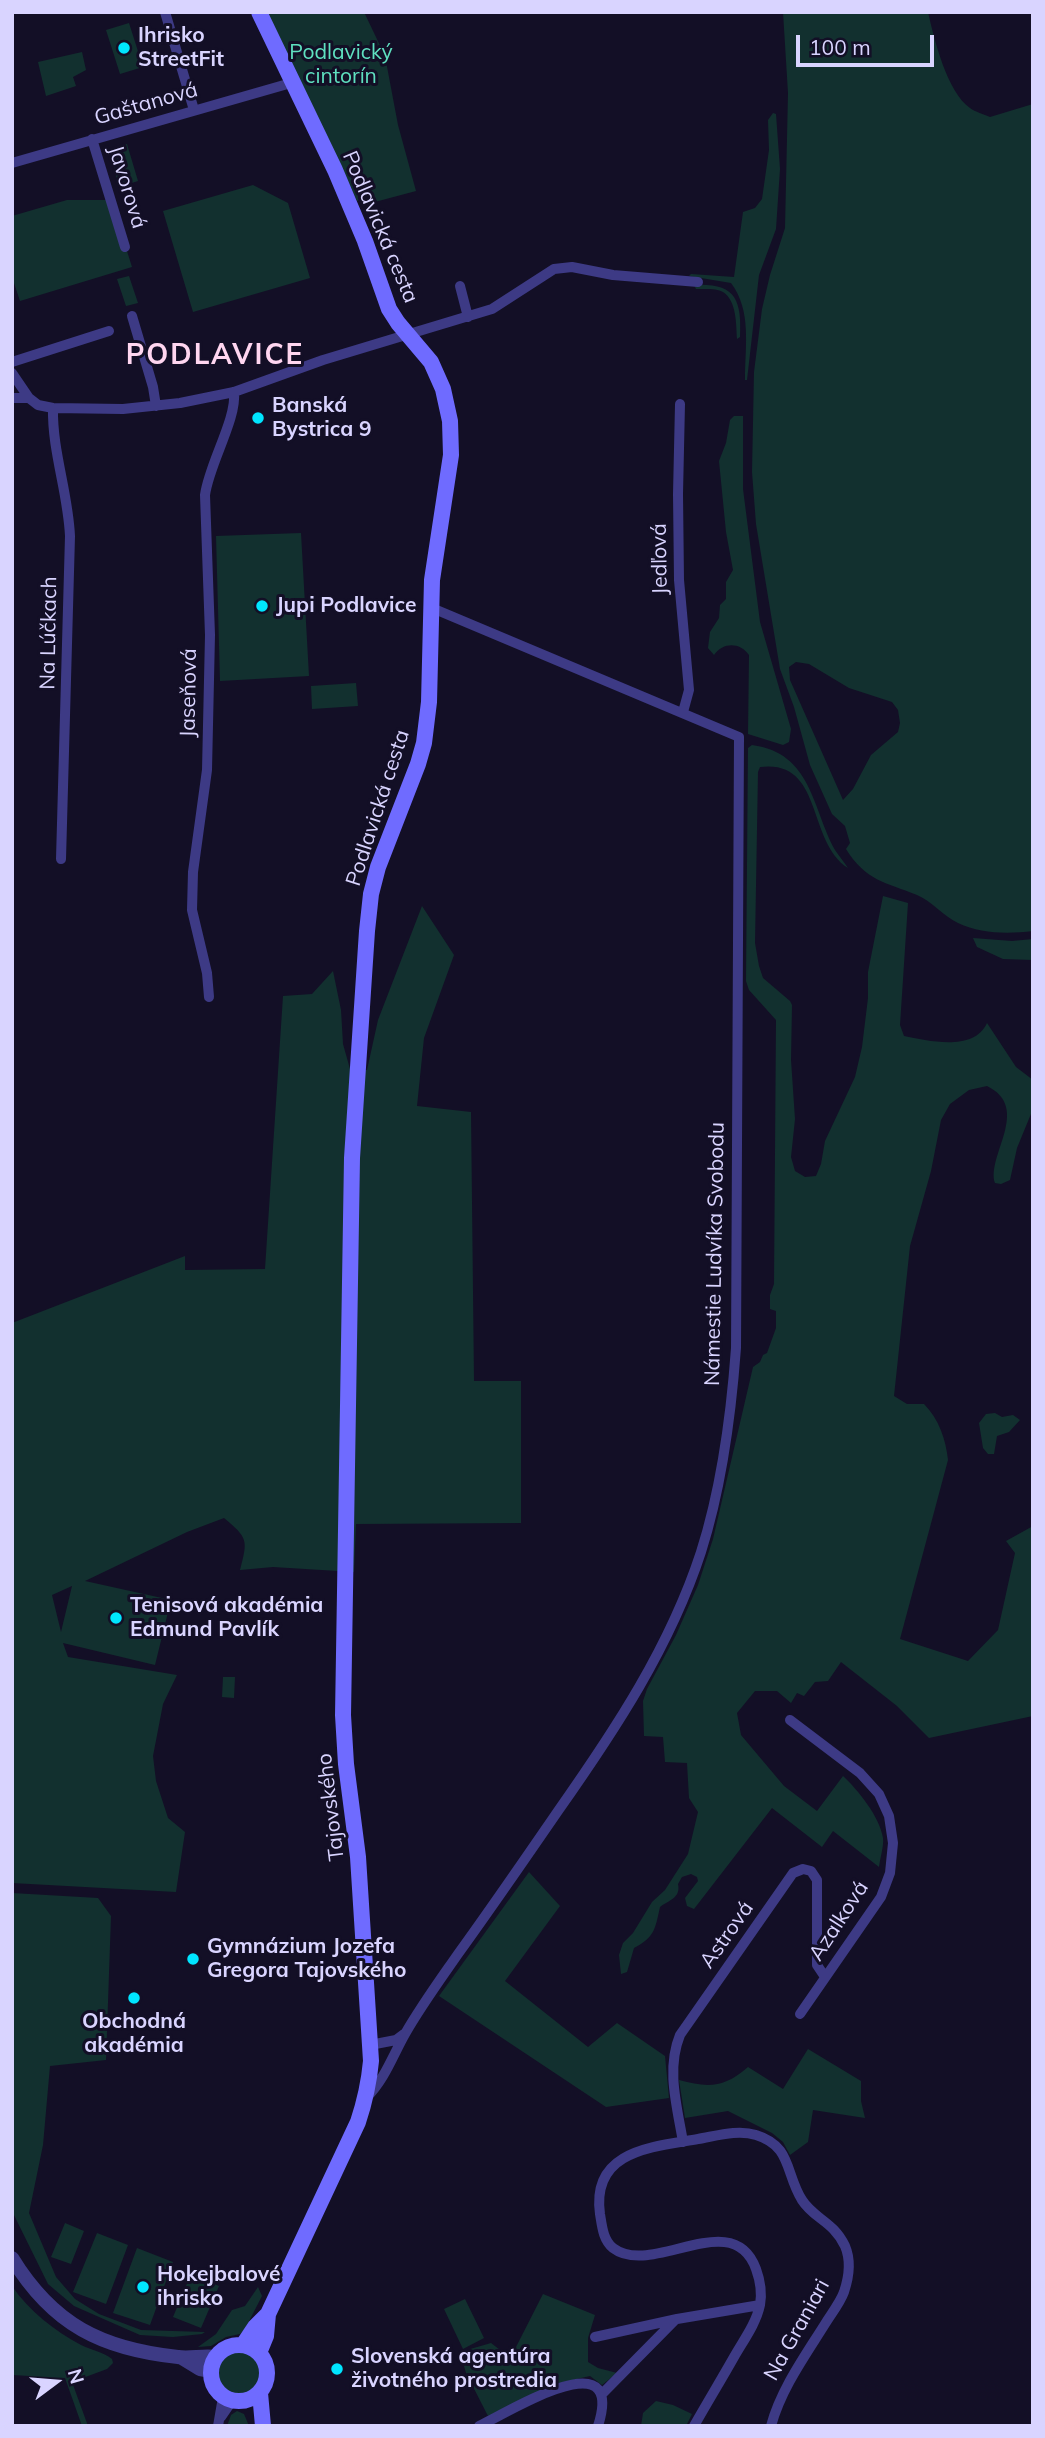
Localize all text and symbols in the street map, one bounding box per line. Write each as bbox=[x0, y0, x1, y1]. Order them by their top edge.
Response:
scale bar bbox=[800, 21, 938, 65]
place label: Ihrisko StreetFit bbox=[138, 23, 224, 73]
text: 100 m bbox=[809, 34, 871, 60]
marker: Ihrisko StreetFit bbox=[116, 40, 132, 56]
park label: Podlavický cintorín bbox=[289, 40, 393, 90]
street label: Gaštanová bbox=[92, 77, 200, 131]
street label: Javorová bbox=[102, 142, 152, 232]
street label: Podlavická cesta bbox=[337, 147, 423, 307]
district label: PODLAVICE bbox=[127, 339, 303, 373]
place label: Banská Bystrica 9 bbox=[272, 393, 372, 443]
marker: Banská Bystrica 9 bbox=[250, 410, 266, 426]
street label: Jedľová bbox=[647, 523, 673, 595]
street label: Na Lúčkach bbox=[35, 576, 63, 690]
place label: Jupi Podlavice bbox=[276, 593, 416, 619]
marker: Jupi Podlavice bbox=[254, 598, 270, 614]
street label: Jaseňová bbox=[176, 648, 202, 738]
street label: Podlavická cesta bbox=[341, 727, 415, 889]
street label: Námestie Ludvíka Svobodu bbox=[700, 1122, 730, 1386]
place label: Tenisová akadémia Edmund Pavlík bbox=[130, 1593, 323, 1643]
marker: Tenisová akadémia Edmund Pavlík bbox=[108, 1610, 124, 1626]
street label: Tajovského bbox=[312, 1752, 350, 1862]
street label: Azalková bbox=[804, 1876, 874, 1966]
street label: Astrová bbox=[695, 1897, 759, 1973]
place label: Gymnázium Jozefa Gregora Tajovského bbox=[207, 1934, 406, 1984]
marker: Gymnázium Jozefa Gregora Tajovského bbox=[185, 1951, 201, 1967]
marker: Obchodná akadémia bbox=[126, 1990, 142, 2006]
place label: Obchodná akadémia bbox=[82, 2009, 186, 2059]
place label: Hokejbalové ihrisko bbox=[157, 2262, 281, 2312]
street label: Na Graniari bbox=[759, 2275, 835, 2385]
marker: Hokejbalové ihrisko bbox=[135, 2279, 151, 2295]
place label: Slovenská agentúra životného prostredia bbox=[351, 2344, 557, 2394]
north arrow bbox=[21, 2347, 91, 2417]
marker: Slovenská agentúra životného prostredia bbox=[329, 2361, 345, 2377]
text: N bbox=[63, 2366, 90, 2386]

